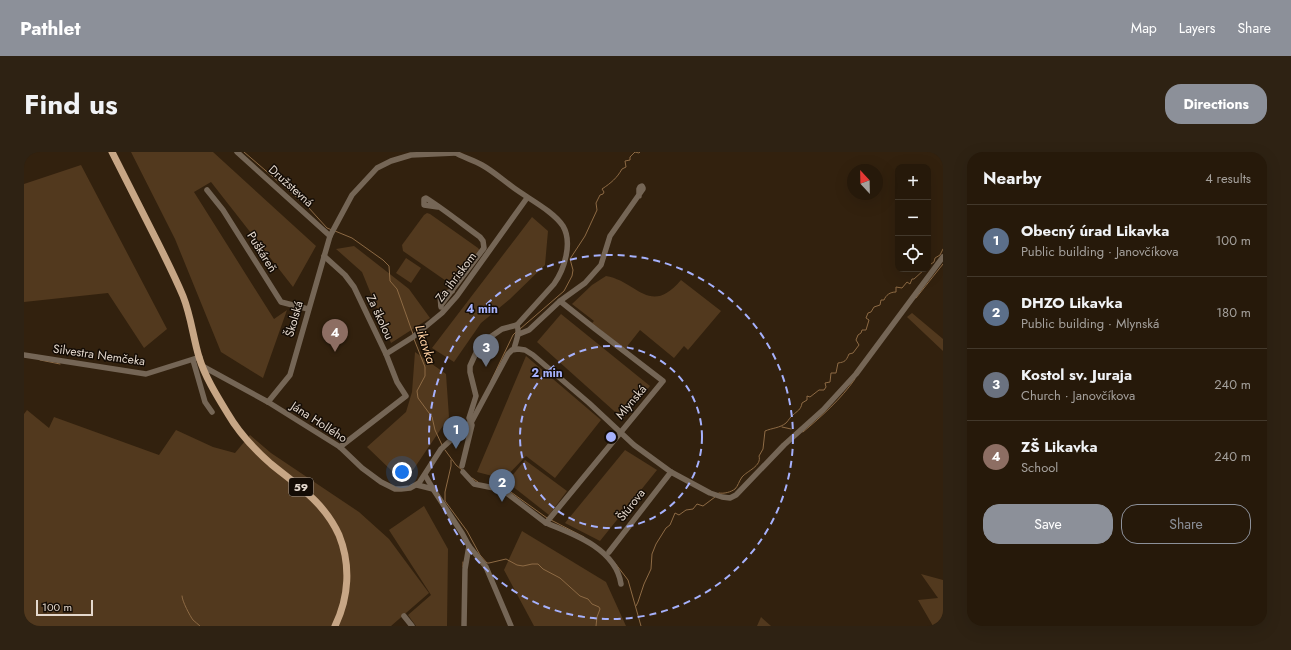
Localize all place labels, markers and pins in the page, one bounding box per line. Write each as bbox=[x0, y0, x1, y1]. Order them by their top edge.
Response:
pin: 4 bbox=[322, 319, 348, 352]
pin: 3 bbox=[473, 334, 499, 367]
pin: 1 bbox=[443, 416, 469, 449]
centre of rings bbox=[604, 430, 618, 444]
pin: 2 bbox=[489, 469, 515, 502]

